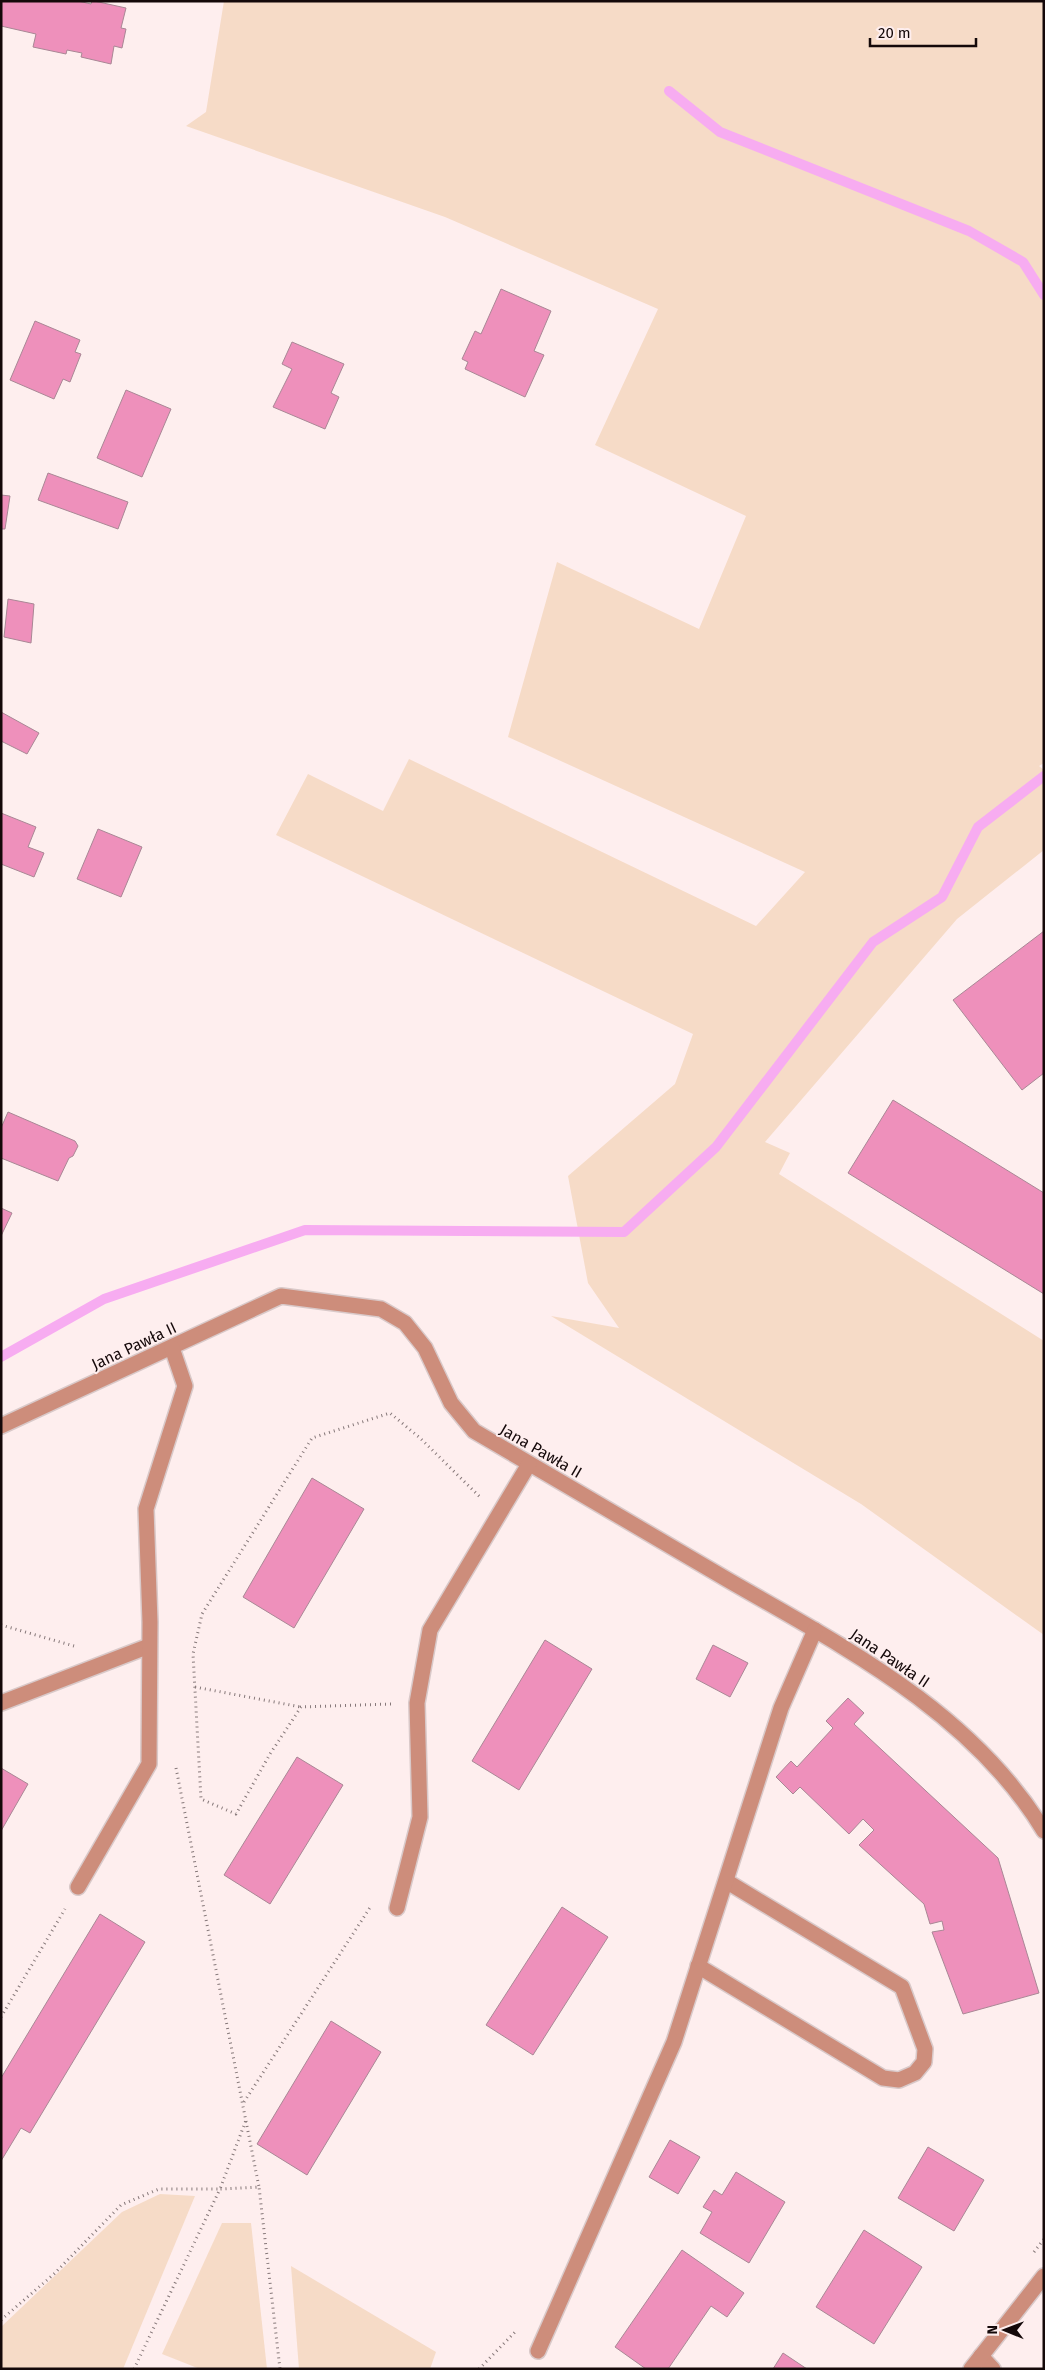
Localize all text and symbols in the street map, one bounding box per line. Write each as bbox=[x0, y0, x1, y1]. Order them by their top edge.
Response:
scale bar bbox=[870, 15, 976, 47]
text: 20 m bbox=[878, 24, 911, 42]
street label: Jana Pawła II bbox=[88, 1318, 180, 1374]
street label: Jana Pawła II bbox=[497, 1420, 585, 1482]
street label: Jana Pawła II bbox=[847, 1625, 933, 1691]
north arrow bbox=[980, 2305, 1030, 2355]
text: N bbox=[984, 2325, 1001, 2335]

